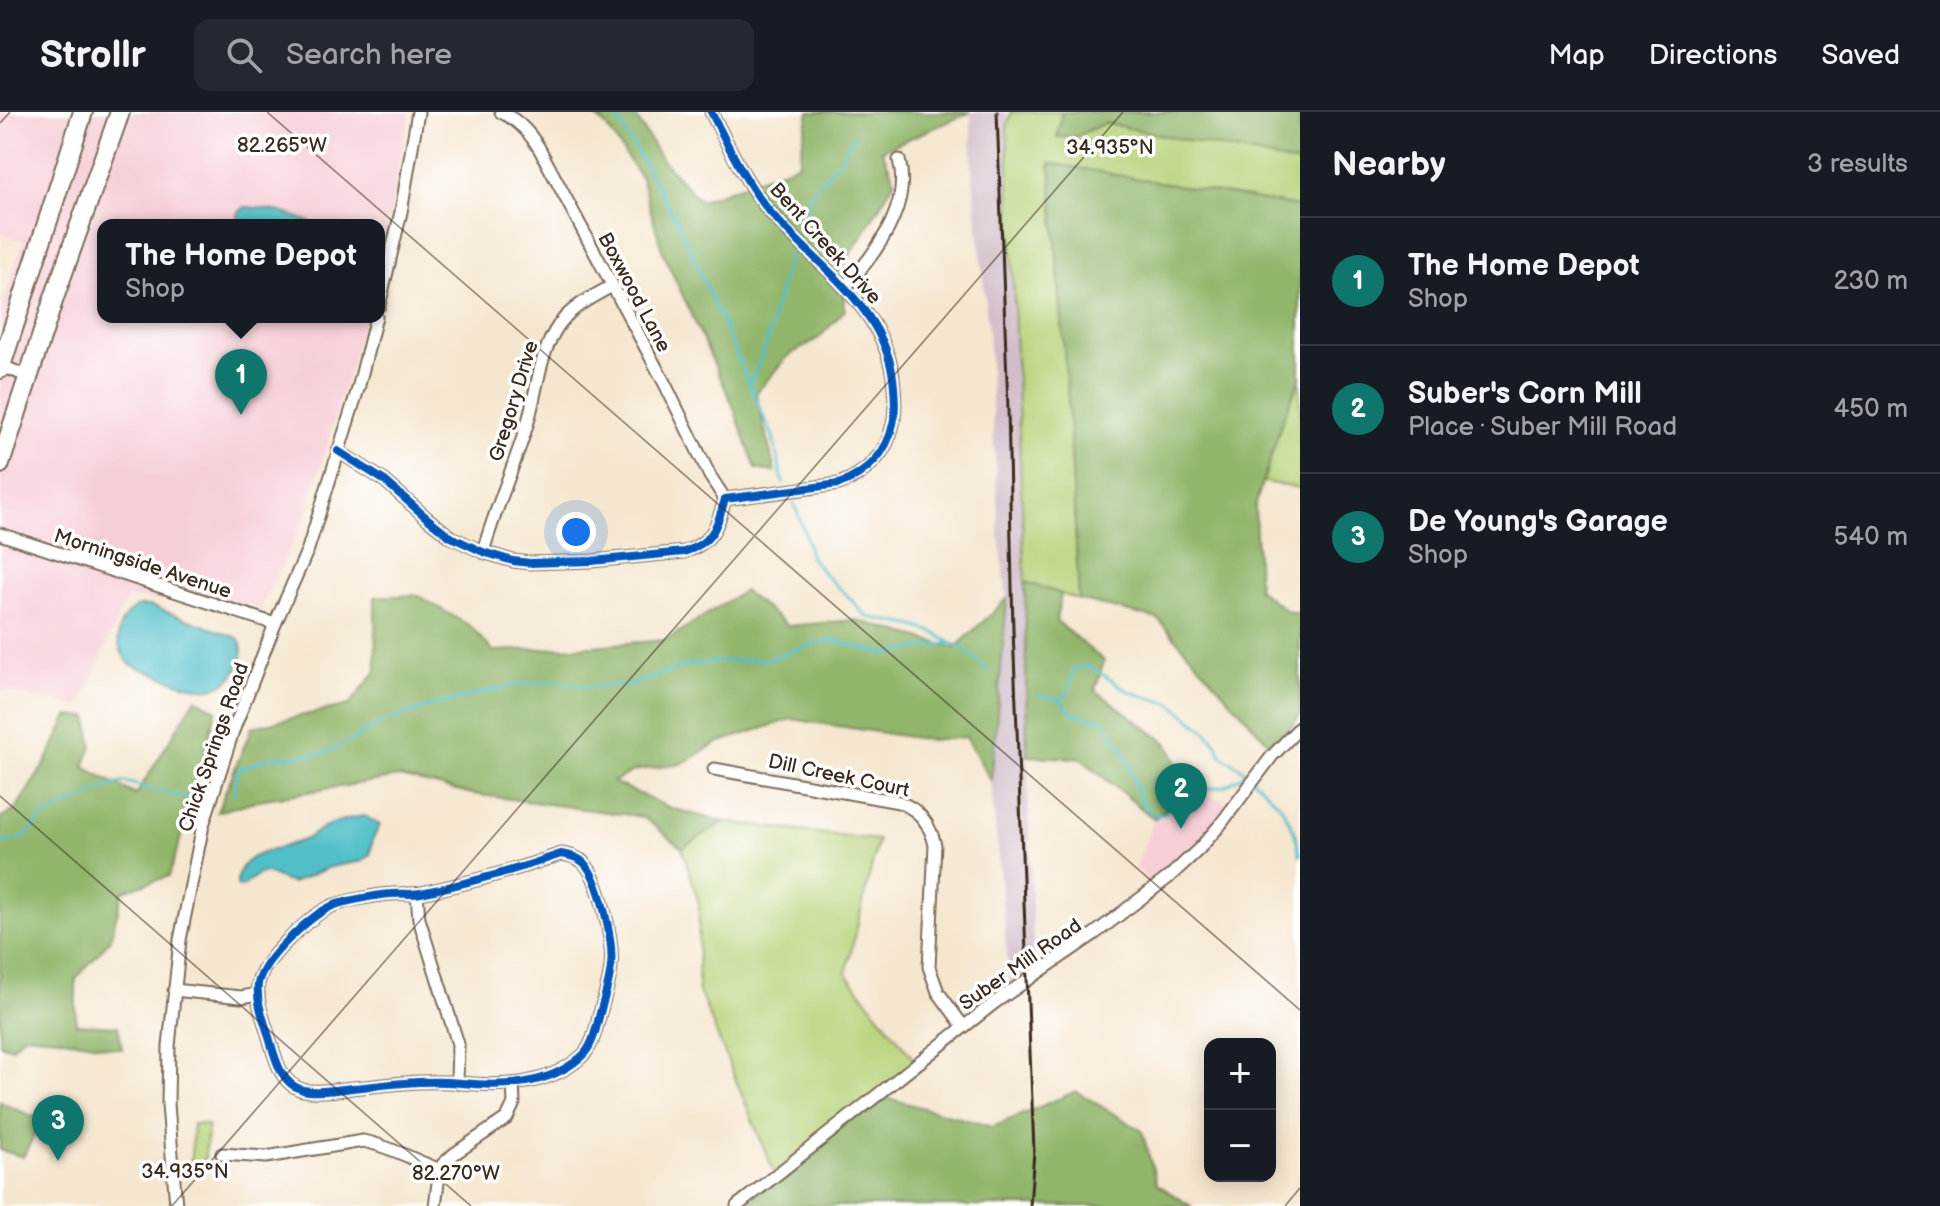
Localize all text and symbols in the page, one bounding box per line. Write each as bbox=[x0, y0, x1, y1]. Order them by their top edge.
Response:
search box bbox=[194, 19, 754, 91]
text: Strollr bbox=[40, 33, 146, 78]
icon: search bbox=[222, 33, 266, 77]
text: Search here bbox=[286, 37, 452, 73]
text: Map bbox=[1548, 39, 1605, 72]
text: Directions bbox=[1649, 39, 1777, 72]
text: Saved bbox=[1821, 39, 1900, 72]
text: 82.265°W bbox=[237, 134, 327, 158]
text: 34.935°N bbox=[1066, 136, 1154, 160]
text: Nearby bbox=[1332, 144, 1446, 185]
text: 3 results bbox=[1807, 149, 1908, 180]
street label: Bent Creek Drive bbox=[764, 178, 886, 310]
popup bbox=[97, 219, 385, 323]
street label: Boxwood Lane bbox=[593, 229, 676, 357]
text: The Home Depot bbox=[125, 238, 357, 274]
text: The Home Depot bbox=[1408, 248, 1640, 284]
text: 1 bbox=[1353, 266, 1363, 297]
text: 230 m bbox=[1833, 266, 1908, 297]
text: Shop bbox=[125, 274, 185, 305]
text: Shop bbox=[1408, 284, 1468, 315]
street label: Gregory Drive bbox=[484, 338, 544, 465]
pin: 1 bbox=[215, 349, 267, 415]
text: Suber's Corn Mill bbox=[1408, 376, 1642, 412]
text: 2 bbox=[1350, 394, 1366, 425]
text: 450 m bbox=[1833, 394, 1908, 425]
text: Place · Suber Mill Road bbox=[1408, 412, 1677, 443]
text: De Young's Garage bbox=[1408, 504, 1668, 540]
your location bbox=[556, 512, 596, 552]
text: 3 bbox=[1350, 522, 1366, 553]
text: 540 m bbox=[1833, 522, 1908, 553]
street label: Morningside Avenue bbox=[51, 524, 235, 604]
text: Shop bbox=[1408, 540, 1468, 571]
street label: Chick Springs Road bbox=[174, 660, 254, 835]
street label: Dill Creek Court bbox=[766, 749, 912, 803]
pin: 2 bbox=[1155, 763, 1207, 829]
street label: Suber Mill Road bbox=[955, 914, 1086, 1016]
map controls bbox=[1204, 1038, 1276, 1182]
button: + bbox=[1204, 1038, 1276, 1110]
pin: 3 bbox=[32, 1095, 84, 1161]
button: − bbox=[1204, 1110, 1276, 1182]
text: 34.935°N bbox=[141, 1160, 229, 1184]
text: 82.270°W bbox=[412, 1162, 500, 1186]

